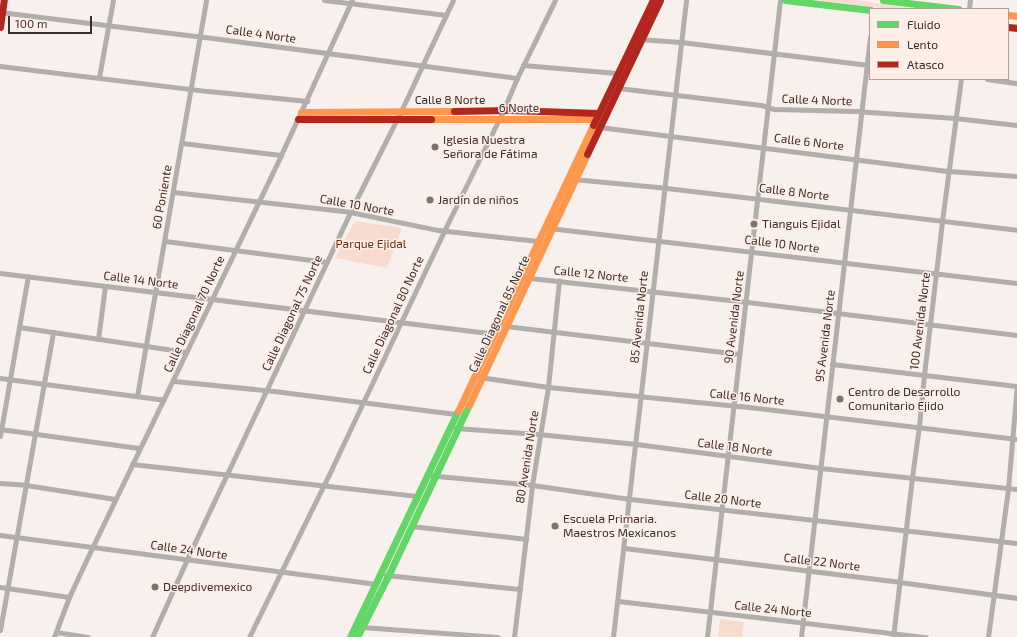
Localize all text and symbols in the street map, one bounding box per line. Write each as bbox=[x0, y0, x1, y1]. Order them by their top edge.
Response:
scale bar bbox=[10, 8, 94, 34]
legend bbox=[869, 8, 1009, 80]
text: 100 m bbox=[15, 16, 47, 30]
text: Fluido bbox=[907, 17, 941, 31]
street label: Calle 4 Norte bbox=[225, 22, 297, 46]
text: Lento bbox=[907, 37, 938, 51]
text: Atasco bbox=[907, 57, 944, 71]
street label: Calle 4 Norte bbox=[781, 92, 853, 108]
street label: Calle 8 Norte bbox=[415, 93, 485, 107]
street label: 6 Norte bbox=[499, 101, 539, 115]
street label: Calle 6 Norte bbox=[773, 131, 845, 153]
place label: Iglesia Nuestra Señora de Fátima bbox=[443, 133, 537, 161]
marker: Iglesia Nuestra Señora de Fátima bbox=[430, 142, 440, 152]
street label: 60 Poniente bbox=[149, 164, 175, 230]
street label: Calle 8 Norte bbox=[758, 181, 830, 203]
street label: Calle 10 Norte bbox=[319, 191, 395, 219]
place label: Jardín de niños bbox=[438, 193, 519, 207]
marker: Jardín de niños bbox=[425, 195, 435, 205]
place label: Tianguis Ejidal bbox=[762, 217, 841, 231]
marker: Tianguis Ejidal bbox=[749, 219, 759, 229]
street label: Calle 10 Norte bbox=[744, 232, 820, 256]
park label: Parque Ejidal bbox=[336, 237, 406, 251]
street label: Calle Diagonal 75 Norte bbox=[259, 252, 325, 374]
street label: Calle Diagonal 70 Norte bbox=[161, 253, 227, 375]
street label: Calle Diagonal 85 Norte bbox=[465, 253, 533, 375]
street label: Calle Diagonal 80 Norte bbox=[359, 254, 427, 376]
street label: Calle 12 Norte bbox=[553, 263, 629, 285]
street label: Calle 14 Norte bbox=[103, 268, 179, 292]
street label: 85 Avenida Norte bbox=[627, 270, 651, 364]
street label: 90 Avenida Norte bbox=[721, 270, 747, 364]
street label: 100 Avenida Norte bbox=[907, 271, 933, 371]
street label: 95 Avenida Norte bbox=[812, 289, 838, 383]
place label: Centro de Desarrollo Comunitario Ejido bbox=[848, 385, 960, 413]
street label: Calle 16 Norte bbox=[709, 386, 785, 408]
marker: Centro de Desarrollo Comunitario Ejido bbox=[835, 394, 845, 404]
street label: 80 Avenida Norte bbox=[513, 409, 541, 505]
street label: Calle 18 Norte bbox=[697, 435, 773, 459]
street label: Calle 20 Norte bbox=[684, 487, 762, 511]
place label: Escuela Primaria. Maestros Mexicanos bbox=[563, 512, 676, 540]
marker: Escuela Primaria. Maestros Mexicanos bbox=[550, 521, 560, 531]
street label: Calle 24 Norte bbox=[150, 537, 228, 563]
street label: Calle 22 Norte bbox=[783, 550, 861, 574]
place label: Deepdivemexico bbox=[163, 580, 252, 594]
marker: Deepdivemexico bbox=[150, 582, 160, 592]
street label: Calle 24 Norte bbox=[734, 598, 812, 620]

